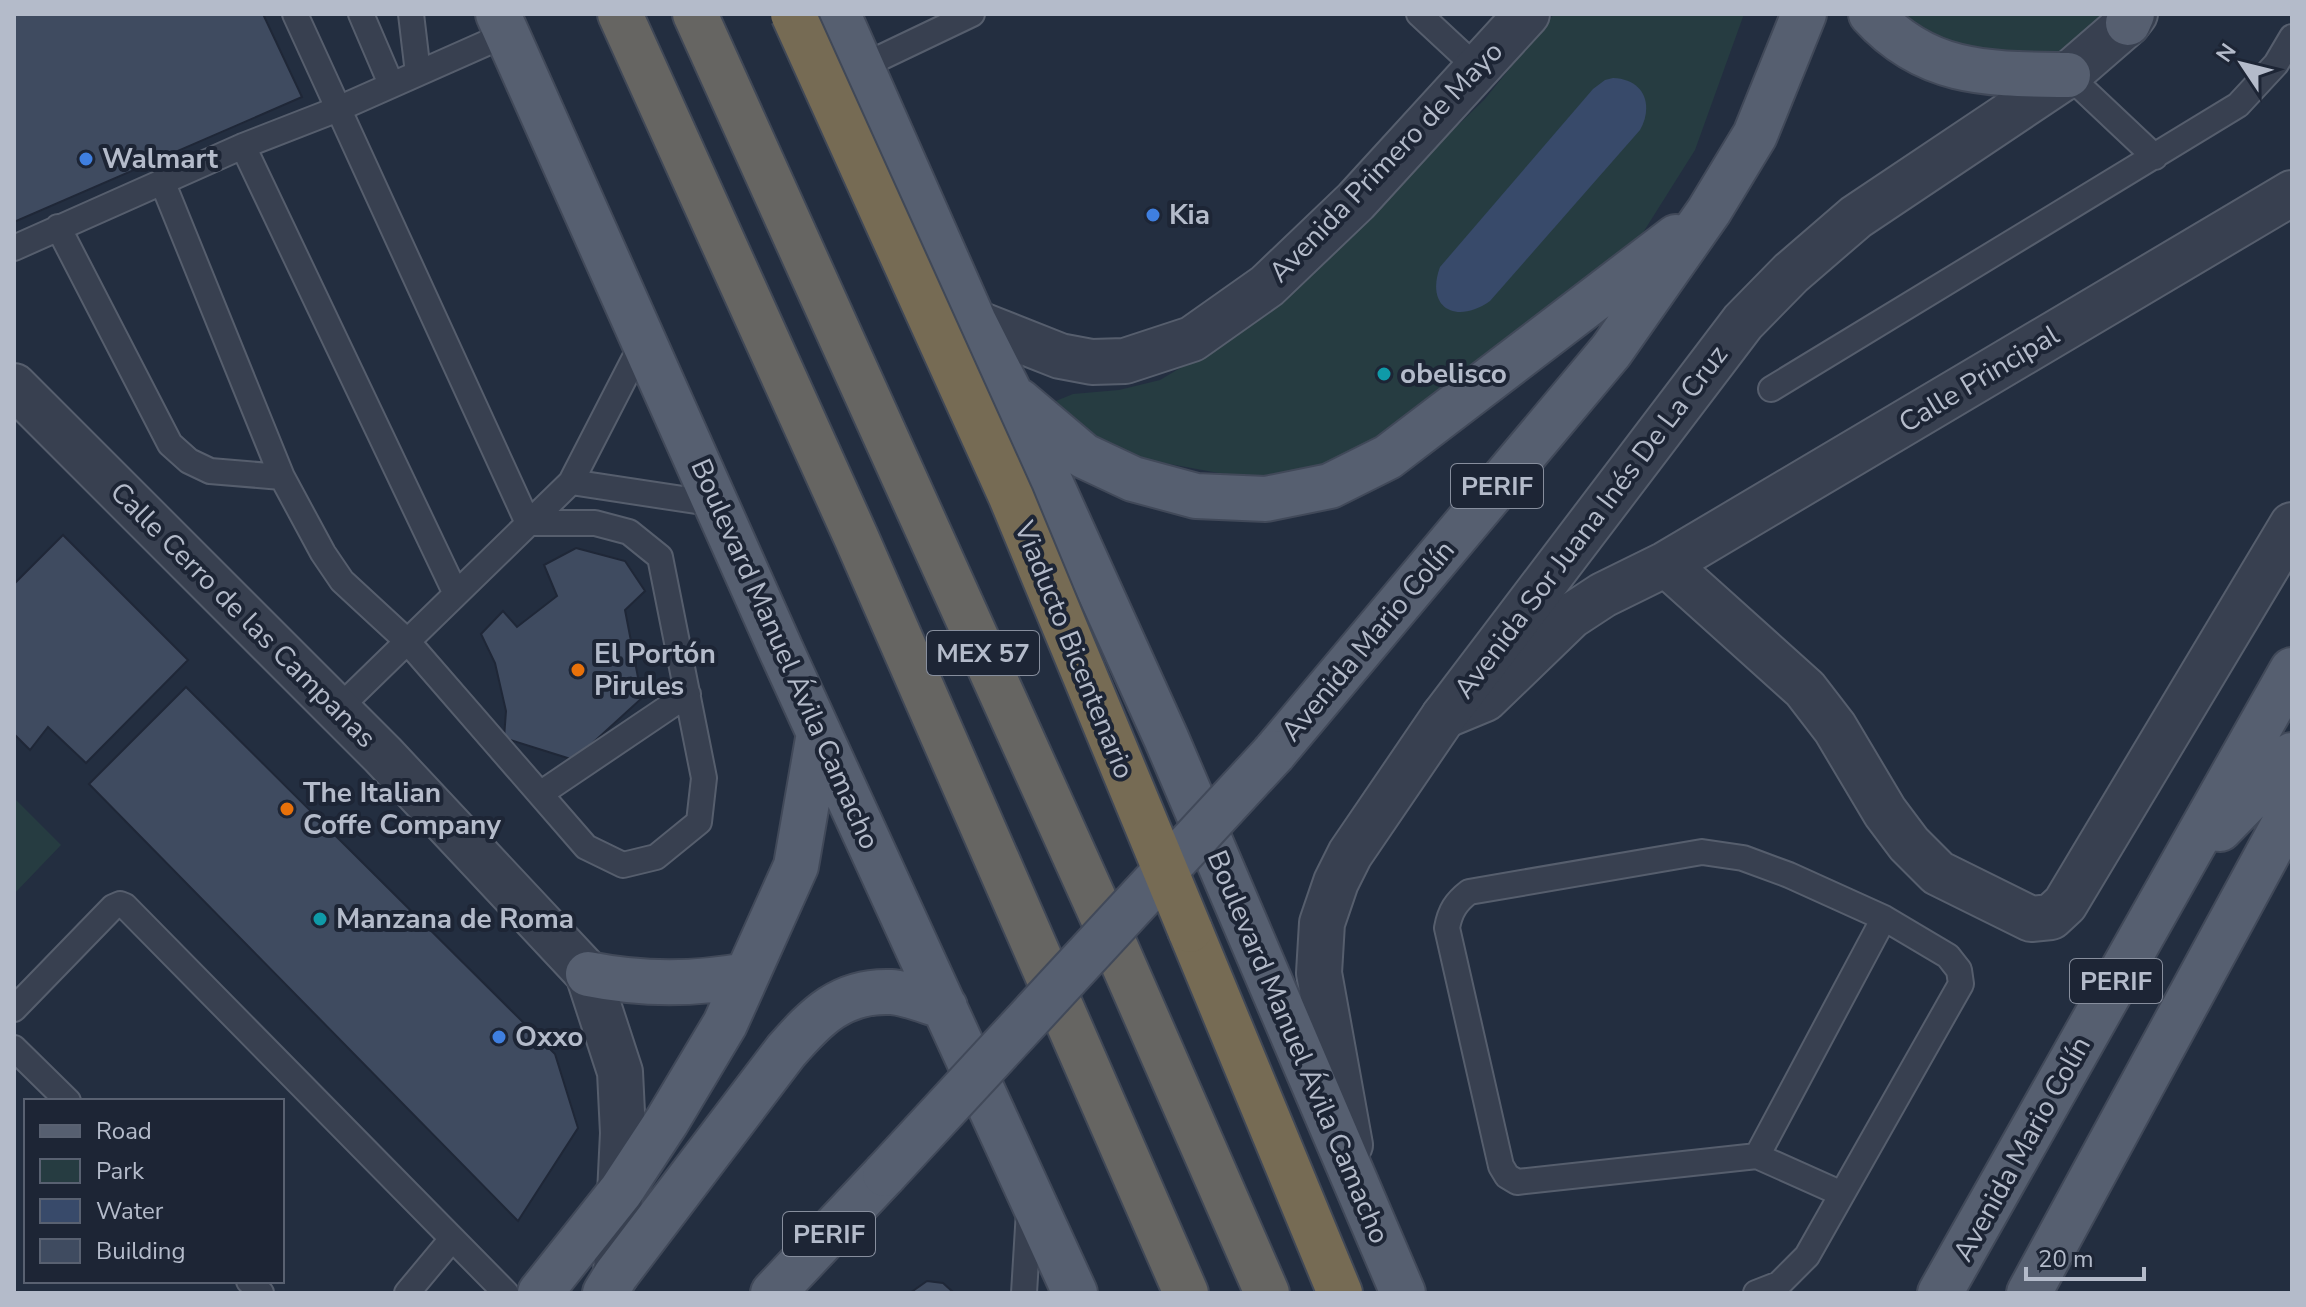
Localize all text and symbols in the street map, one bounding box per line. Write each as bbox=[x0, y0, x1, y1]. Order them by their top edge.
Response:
north arrow bbox=[2202, 24, 2282, 104]
street label: Avenida Primero de Mayo bbox=[1261, 33, 1511, 291]
text: N bbox=[2209, 38, 2243, 68]
place label: Walmart bbox=[102, 140, 218, 178]
marker: Walmart bbox=[77, 150, 95, 168]
place label: Kia bbox=[1169, 196, 1210, 234]
marker: Kia bbox=[1144, 206, 1162, 224]
street label: Calle Principal bbox=[1892, 316, 2067, 442]
street label: Avenida Sor Juana Inés De La Cruz bbox=[1445, 337, 1737, 707]
place label: obelisco bbox=[1400, 355, 1507, 393]
marker: obelisco bbox=[1375, 365, 1393, 383]
street label: Boulevard Manuel Ávila Camacho bbox=[682, 453, 888, 855]
road number: PERIF bbox=[1451, 464, 1543, 508]
street label: Calle Cerro de las Campanas bbox=[102, 474, 384, 756]
street label: Viaducto Bicentenario bbox=[1005, 515, 1143, 784]
street label: Avenida Mario Colín bbox=[1273, 532, 1463, 750]
road number: MEX 57 bbox=[927, 631, 1039, 675]
place label: El Portón Pirules bbox=[594, 635, 716, 705]
marker: El Portón Pirules bbox=[569, 661, 587, 679]
place label: The Italian Coffe Company bbox=[303, 774, 501, 844]
marker: The Italian Coffe Company bbox=[278, 800, 296, 818]
street label: Boulevard Manuel Ávila Camacho bbox=[1198, 845, 1398, 1249]
place label: Manzana de Roma bbox=[336, 900, 574, 938]
marker: Manzana de Roma bbox=[311, 910, 329, 928]
road number: PERIF bbox=[2070, 959, 2162, 1003]
place label: Oxxo bbox=[515, 1018, 583, 1056]
marker: Oxxo bbox=[490, 1028, 508, 1046]
street label: Avenida Mario Colín bbox=[1944, 1030, 2100, 1268]
legend bbox=[24, 1099, 284, 1283]
text: Road bbox=[96, 1115, 152, 1147]
text: Park bbox=[96, 1155, 145, 1187]
text: Water bbox=[96, 1195, 164, 1227]
road number: PERIF bbox=[783, 1212, 875, 1256]
scale bar bbox=[2026, 1231, 2144, 1281]
text: Building bbox=[96, 1235, 186, 1267]
text: 20 m bbox=[2038, 1243, 2094, 1275]

